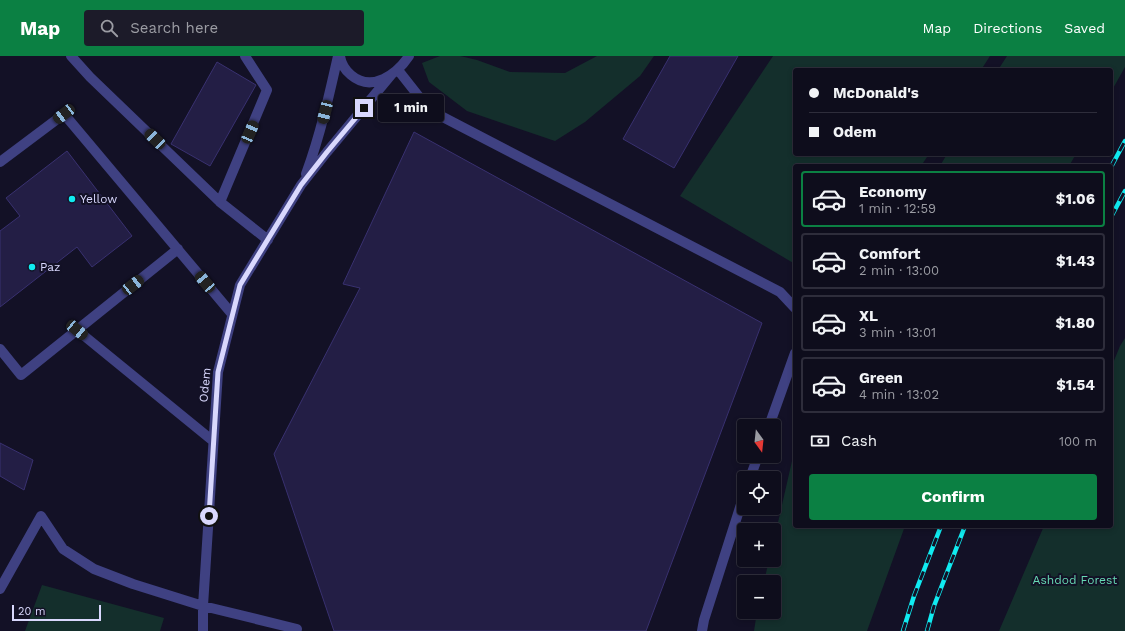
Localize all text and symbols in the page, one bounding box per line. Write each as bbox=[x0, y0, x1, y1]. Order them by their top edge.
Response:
search box bbox=[84, 10, 364, 46]
text: Map bbox=[20, 17, 60, 40]
icon: search bbox=[98, 17, 120, 39]
text: Search here bbox=[130, 19, 218, 37]
text: Map bbox=[923, 20, 951, 36]
text: Directions bbox=[973, 20, 1042, 36]
text: Saved bbox=[1064, 20, 1105, 36]
text: McDonald's bbox=[833, 84, 919, 102]
callout: 1 min bbox=[378, 94, 444, 122]
car bbox=[316, 99, 334, 125]
route end bbox=[355, 99, 373, 117]
text: 1 min bbox=[394, 100, 428, 115]
car bbox=[51, 102, 77, 126]
car bbox=[240, 119, 260, 145]
text: Odem bbox=[833, 123, 876, 141]
car bbox=[142, 126, 168, 152]
icon: car bbox=[811, 181, 847, 217]
text: Economy bbox=[859, 183, 926, 201]
text: $1.06 bbox=[1056, 190, 1095, 208]
place label: Yellow bbox=[80, 192, 117, 206]
marker: Yellow bbox=[67, 194, 77, 204]
text: 1 min · 12:59 bbox=[859, 201, 936, 216]
icon: car bbox=[811, 243, 847, 279]
text: Comfort bbox=[859, 245, 920, 263]
text: $1.43 bbox=[1056, 252, 1095, 270]
place label: Paz bbox=[40, 260, 61, 274]
marker: Paz bbox=[27, 262, 37, 272]
text: 2 min · 13:00 bbox=[859, 263, 939, 278]
car bbox=[193, 269, 217, 295]
car bbox=[120, 273, 146, 297]
icon: car bbox=[811, 305, 847, 341]
text: XL bbox=[859, 307, 878, 325]
text: $1.80 bbox=[1056, 314, 1095, 332]
car bbox=[64, 318, 90, 342]
text: 3 min · 13:01 bbox=[859, 325, 936, 340]
street label: Odem bbox=[196, 367, 214, 403]
icon: car bbox=[811, 367, 847, 403]
text: Green bbox=[859, 369, 903, 387]
text: $1.54 bbox=[1056, 376, 1095, 394]
text: 4 min · 13:02 bbox=[859, 387, 939, 402]
north arrow bbox=[737, 419, 781, 463]
map controls bbox=[737, 419, 781, 619]
icon: cash bbox=[809, 430, 831, 452]
text: Cash bbox=[841, 432, 877, 450]
text: 100 m bbox=[1059, 434, 1097, 449]
button: locate bbox=[737, 471, 781, 515]
button: Confirm bbox=[809, 474, 1097, 520]
route start bbox=[200, 507, 218, 525]
button: + bbox=[737, 523, 781, 567]
park label: Ashdod Forest bbox=[1033, 573, 1117, 587]
button: − bbox=[737, 575, 781, 619]
scale bar bbox=[12, 603, 101, 622]
text: 20 m bbox=[18, 605, 46, 618]

